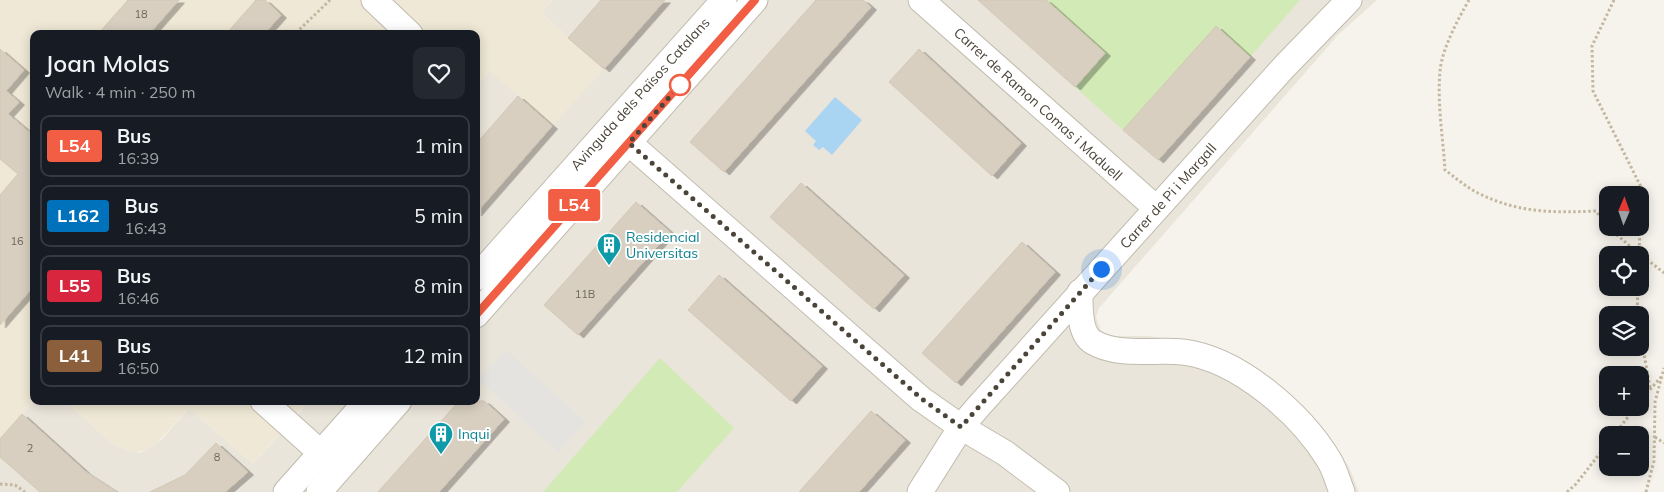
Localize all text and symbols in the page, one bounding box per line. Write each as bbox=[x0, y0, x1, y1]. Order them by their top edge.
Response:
house number: 18 bbox=[134, 7, 148, 21]
street label: Avinguda dels Països Catalans bbox=[566, 14, 714, 174]
street label: Carrer de Ramon Comas i Maduell bbox=[950, 24, 1126, 184]
button: heart bbox=[413, 47, 465, 99]
text: Joan Molas bbox=[45, 48, 170, 78]
unlabelled marker bbox=[669, 74, 691, 96]
text: Walk · 4 min · 250 m bbox=[45, 82, 196, 102]
text: Bus bbox=[117, 124, 151, 148]
text: L54 bbox=[59, 134, 90, 157]
text: 1 min bbox=[414, 134, 463, 158]
street label: Carrer de Pi i Margall bbox=[1116, 140, 1220, 252]
text: 16:39 bbox=[117, 148, 159, 168]
north arrow bbox=[1599, 186, 1649, 236]
map controls bbox=[1599, 186, 1649, 476]
line badge: L54 bbox=[545, 189, 603, 221]
text: L54 bbox=[558, 193, 590, 216]
text: Bus bbox=[124, 194, 158, 218]
text: L162 bbox=[57, 204, 99, 227]
text: 5 min bbox=[414, 204, 463, 228]
text: 16:43 bbox=[124, 218, 167, 238]
place label: Residencial Universitas bbox=[626, 228, 700, 262]
building icon: Residencial Universitas bbox=[596, 232, 622, 266]
house number: 16 bbox=[10, 234, 24, 248]
button: locate bbox=[1599, 246, 1649, 296]
your location bbox=[1089, 257, 1114, 282]
text: Bus bbox=[117, 264, 151, 288]
text: L55 bbox=[59, 274, 90, 297]
text: 8 min bbox=[414, 274, 463, 298]
house number: 11B bbox=[575, 287, 595, 301]
text: 16:46 bbox=[117, 288, 159, 308]
button: layers bbox=[1599, 306, 1649, 356]
text: Bus bbox=[117, 334, 151, 358]
text: L41 bbox=[59, 344, 90, 367]
text: 12 min bbox=[403, 344, 463, 368]
text: 16:50 bbox=[117, 358, 159, 378]
button: + bbox=[1599, 366, 1649, 416]
building icon: Inqui bbox=[428, 421, 454, 455]
place label: Inqui bbox=[458, 425, 490, 443]
button: − bbox=[1599, 426, 1649, 476]
house number: 2 bbox=[27, 441, 34, 455]
house number: 8 bbox=[214, 450, 221, 464]

